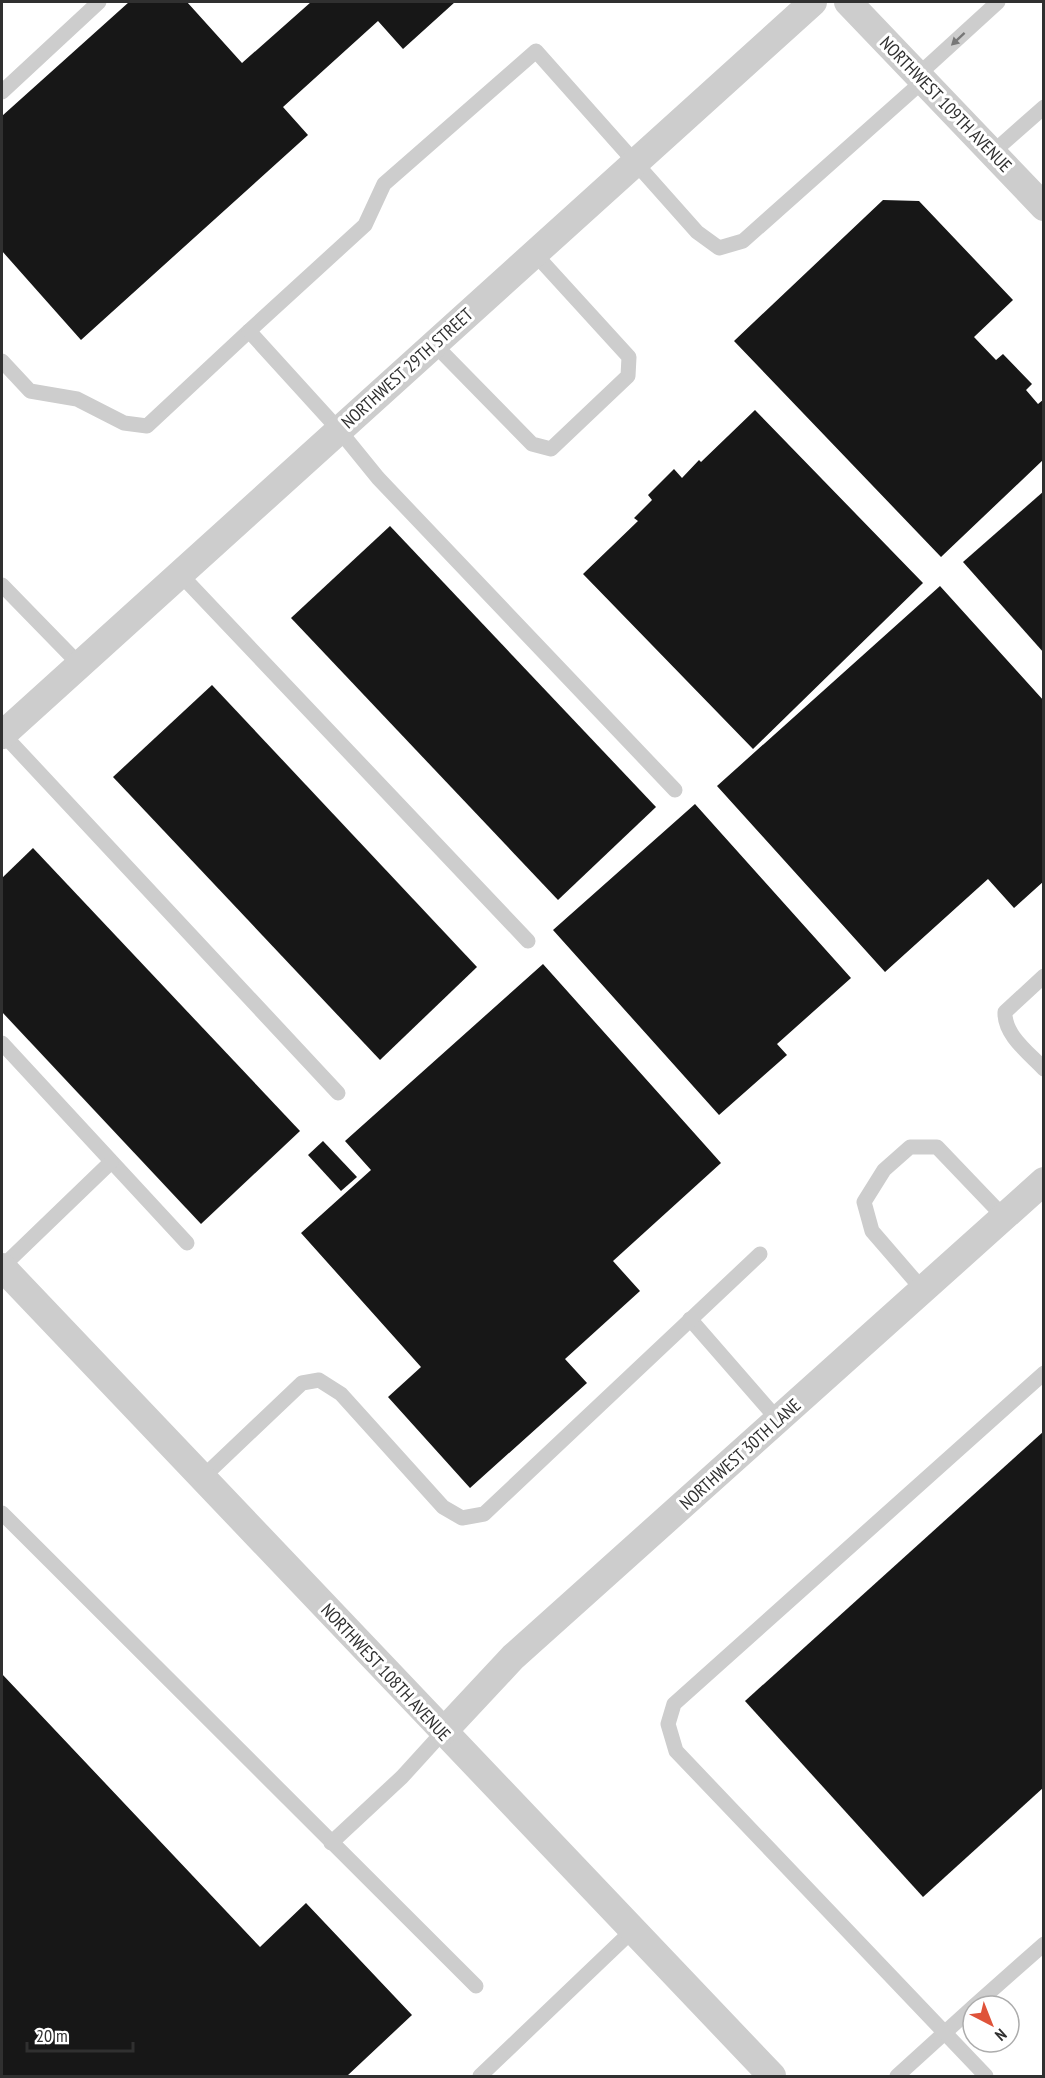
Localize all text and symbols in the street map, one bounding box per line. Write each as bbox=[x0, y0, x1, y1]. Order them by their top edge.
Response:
street label: NORTHWEST 109TH AVENUE bbox=[875, 31, 1017, 177]
one-way arrow bbox=[951, 32, 966, 45]
street label: NORTHWEST 29TH STREET bbox=[336, 303, 478, 433]
street label: NORTHWEST 30TH LANE bbox=[675, 1394, 805, 1514]
street label: NORTHWEST 108TH AVENUE bbox=[316, 1598, 456, 1746]
north arrow bbox=[961, 1994, 1021, 2054]
scale bar bbox=[27, 2015, 134, 2053]
text: 20 m bbox=[36, 2024, 68, 2047]
text: N bbox=[991, 2025, 1011, 2045]

